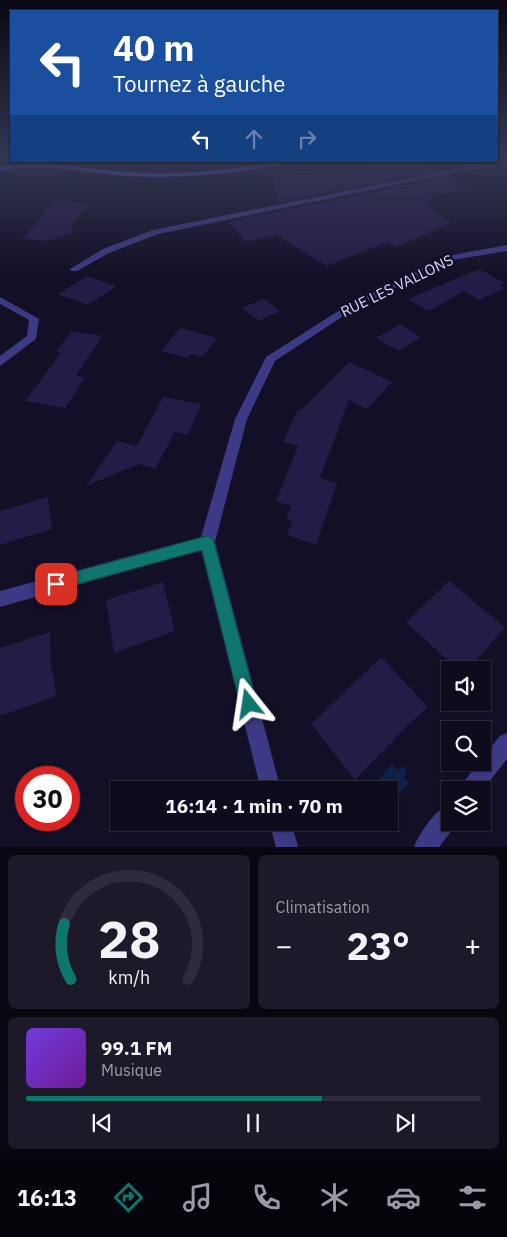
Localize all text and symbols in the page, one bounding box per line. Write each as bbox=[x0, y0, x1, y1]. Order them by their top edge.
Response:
text: 40 m bbox=[113, 25, 195, 71]
icon: left bbox=[30, 30, 95, 95]
text: Tournez à gauche bbox=[113, 69, 285, 98]
icon: left bbox=[187, 125, 215, 153]
icon: ahead bbox=[240, 125, 268, 153]
icon: right bbox=[293, 125, 321, 153]
street label: RUE LES VALLONS bbox=[337, 250, 456, 321]
pin bbox=[35, 563, 77, 605]
icon: arrive bbox=[42, 570, 70, 598]
map controls bbox=[441, 661, 491, 831]
button: sound bbox=[441, 661, 491, 711]
position arrow bbox=[222, 677, 274, 729]
button: search bbox=[441, 721, 491, 771]
speed limit sign: 30 bbox=[15, 766, 80, 831]
button: layers bbox=[441, 781, 491, 831]
text: 16:14 · 1 min · 70 m bbox=[165, 794, 343, 818]
text: Climatisation bbox=[276, 897, 370, 917]
text: 28 bbox=[98, 905, 160, 972]
text: 23° bbox=[347, 921, 410, 970]
text: − bbox=[276, 927, 292, 964]
text: + bbox=[464, 927, 481, 964]
text: km/h bbox=[108, 966, 150, 989]
text: 99.1 FM bbox=[101, 1036, 172, 1060]
text: Musique bbox=[101, 1060, 162, 1080]
icon: previous bbox=[88, 1109, 116, 1137]
icon: pause bbox=[239, 1109, 267, 1137]
icon: next bbox=[391, 1109, 419, 1137]
icon: directions bbox=[111, 1180, 146, 1215]
icon: music bbox=[180, 1180, 215, 1215]
icon: phone bbox=[249, 1180, 284, 1215]
icon: climate bbox=[317, 1180, 352, 1215]
icon: car bbox=[386, 1180, 421, 1215]
icon: filters bbox=[455, 1180, 490, 1215]
text: 16:13 bbox=[17, 1183, 77, 1212]

